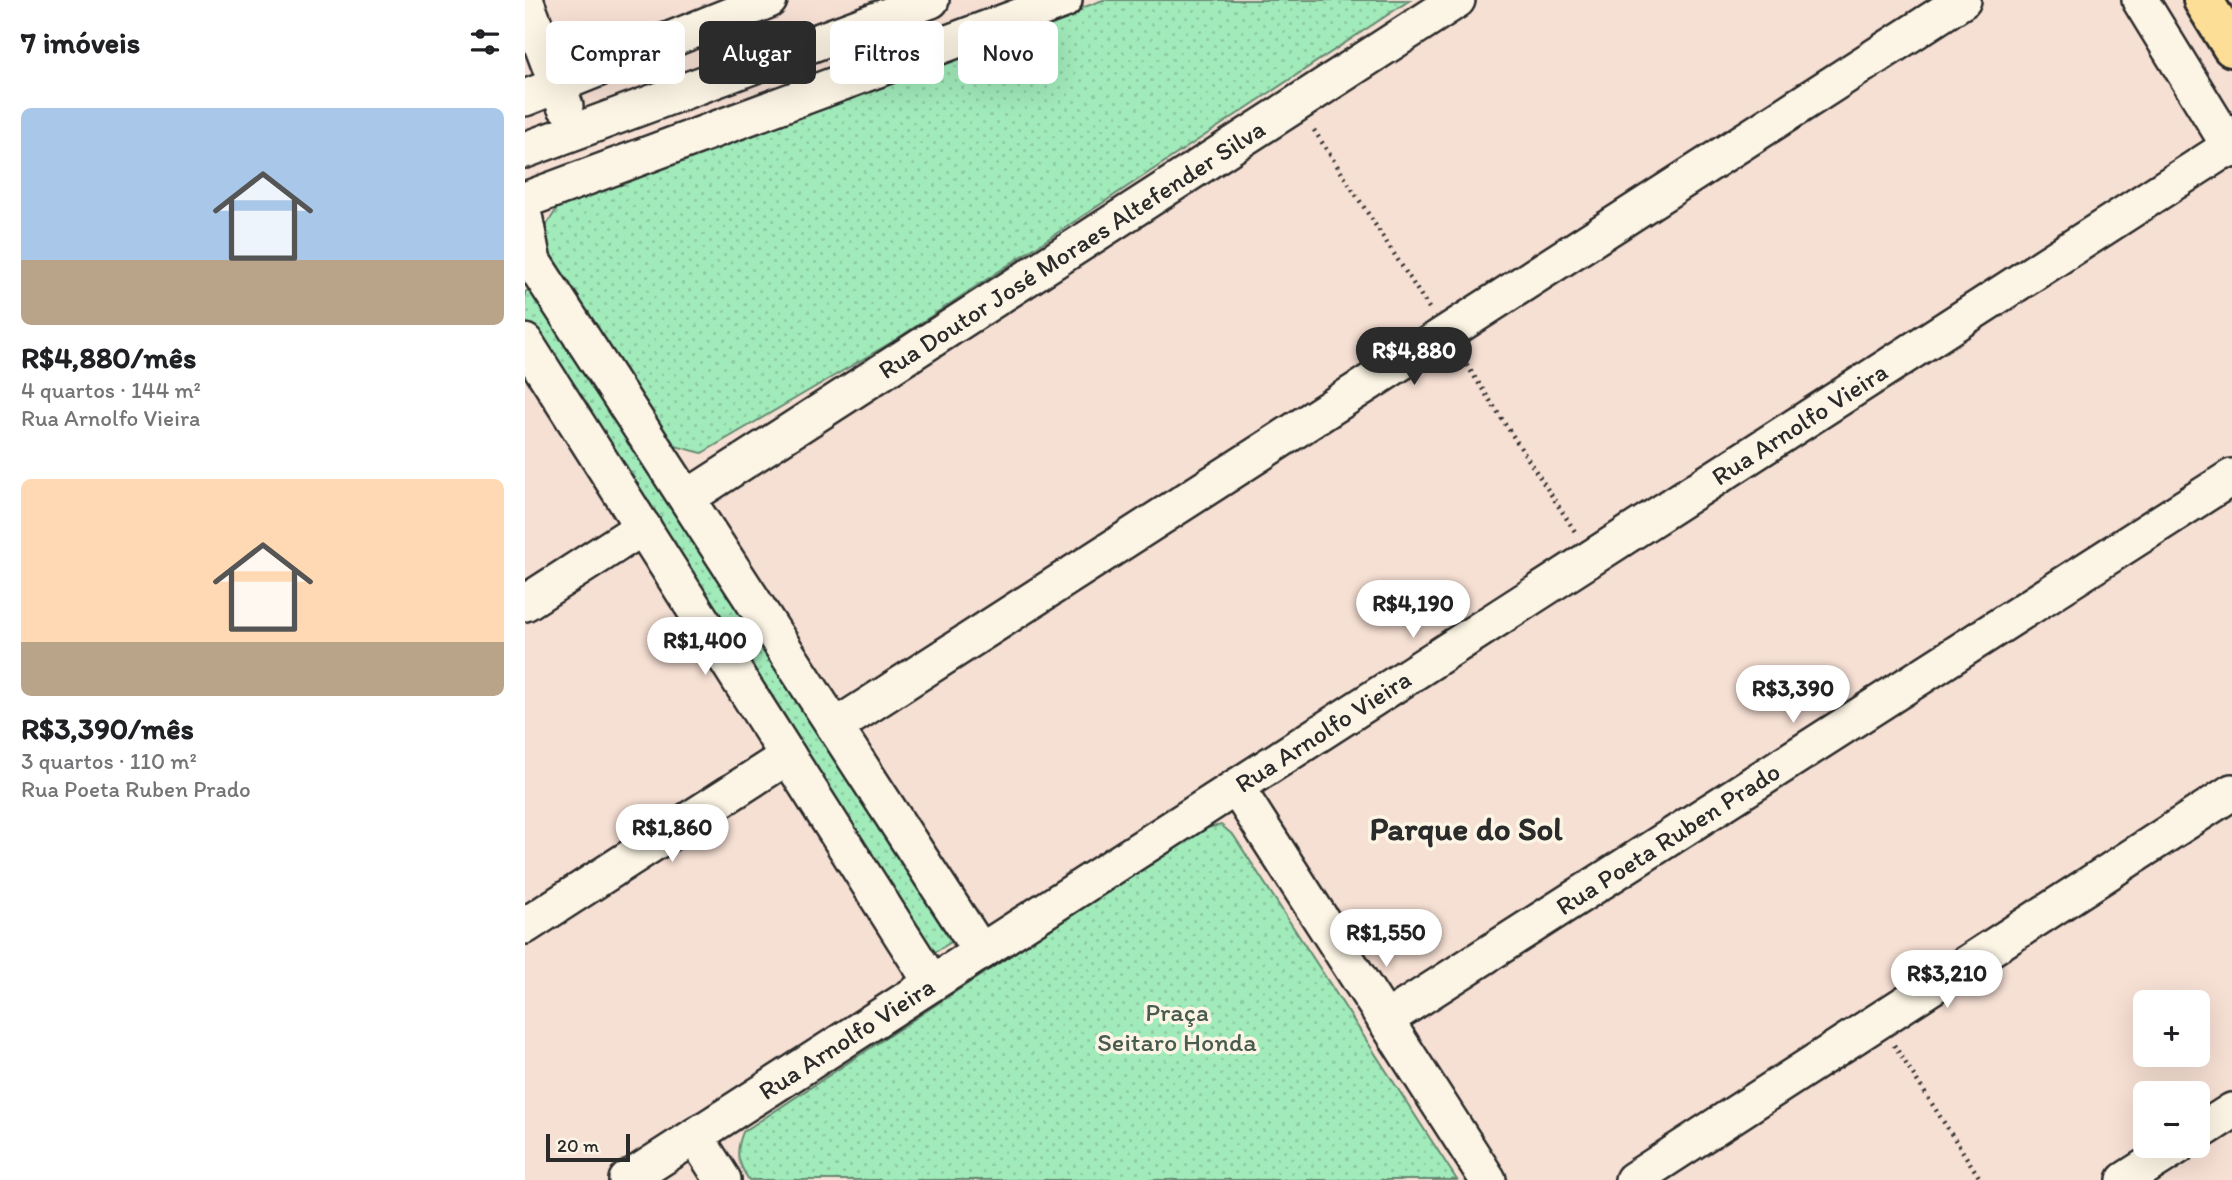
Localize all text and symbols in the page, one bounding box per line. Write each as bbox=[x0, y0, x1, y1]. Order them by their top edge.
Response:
chip: Comprar bbox=[546, 21, 685, 84]
chip: Alugar bbox=[699, 21, 816, 84]
chip: Filtros bbox=[830, 21, 944, 84]
chip: Novo bbox=[958, 21, 1058, 84]
icon: filters bbox=[466, 23, 504, 61]
text: 7 imóveis bbox=[21, 24, 140, 61]
street label: Rua Doutor José Moraes Altefender Silva bbox=[872, 112, 1271, 386]
icon: home bbox=[200, 153, 326, 279]
pin: R$4,880 bbox=[1349, 328, 1479, 387]
text: R$4,880 bbox=[1372, 336, 1456, 364]
text: R$4,880/mês bbox=[21, 339, 196, 376]
street label: Rua Arnolfo Vieira bbox=[1705, 355, 1893, 492]
text: 4 quartos · 144 m² bbox=[21, 376, 201, 404]
text: Rua Arnolfo Vieira bbox=[21, 404, 200, 432]
icon: home bbox=[200, 524, 326, 650]
pin: R$4,190 bbox=[1348, 580, 1478, 640]
text: R$4,190 bbox=[1372, 589, 1454, 617]
pin: R$1,400 bbox=[640, 618, 770, 677]
text: R$1,400 bbox=[663, 626, 747, 654]
street label: Rua Arnolfo Vieira bbox=[1229, 663, 1417, 800]
pin: R$3,390 bbox=[1728, 666, 1858, 725]
text: R$3,390 bbox=[1752, 674, 1834, 702]
text: R$3,390/mês bbox=[21, 710, 194, 747]
text: 3 quartos · 110 m² bbox=[21, 747, 197, 775]
street label: Rua Poeta Ruben Prado bbox=[1550, 755, 1786, 922]
text: Rua Poeta Ruben Prado bbox=[21, 775, 251, 803]
pin: R$1,860 bbox=[607, 804, 737, 864]
district label: Parque do Sol bbox=[1369, 809, 1563, 848]
text: R$1,860 bbox=[632, 813, 712, 841]
pin: R$1,550 bbox=[1321, 909, 1451, 969]
text: R$1,550 bbox=[1346, 918, 1426, 946]
pin: R$3,210 bbox=[1882, 950, 2012, 1010]
text: R$3,210 bbox=[1907, 959, 1987, 987]
street label: Rua Arnolfo Vieira bbox=[752, 970, 940, 1107]
map controls bbox=[2133, 990, 2210, 1158]
button: + bbox=[2133, 990, 2210, 1067]
park label: Praça Seitaro Honda bbox=[1097, 996, 1257, 1058]
button: − bbox=[2133, 1081, 2210, 1158]
scale bar bbox=[546, 1131, 630, 1163]
text: 20 m bbox=[557, 1134, 599, 1157]

